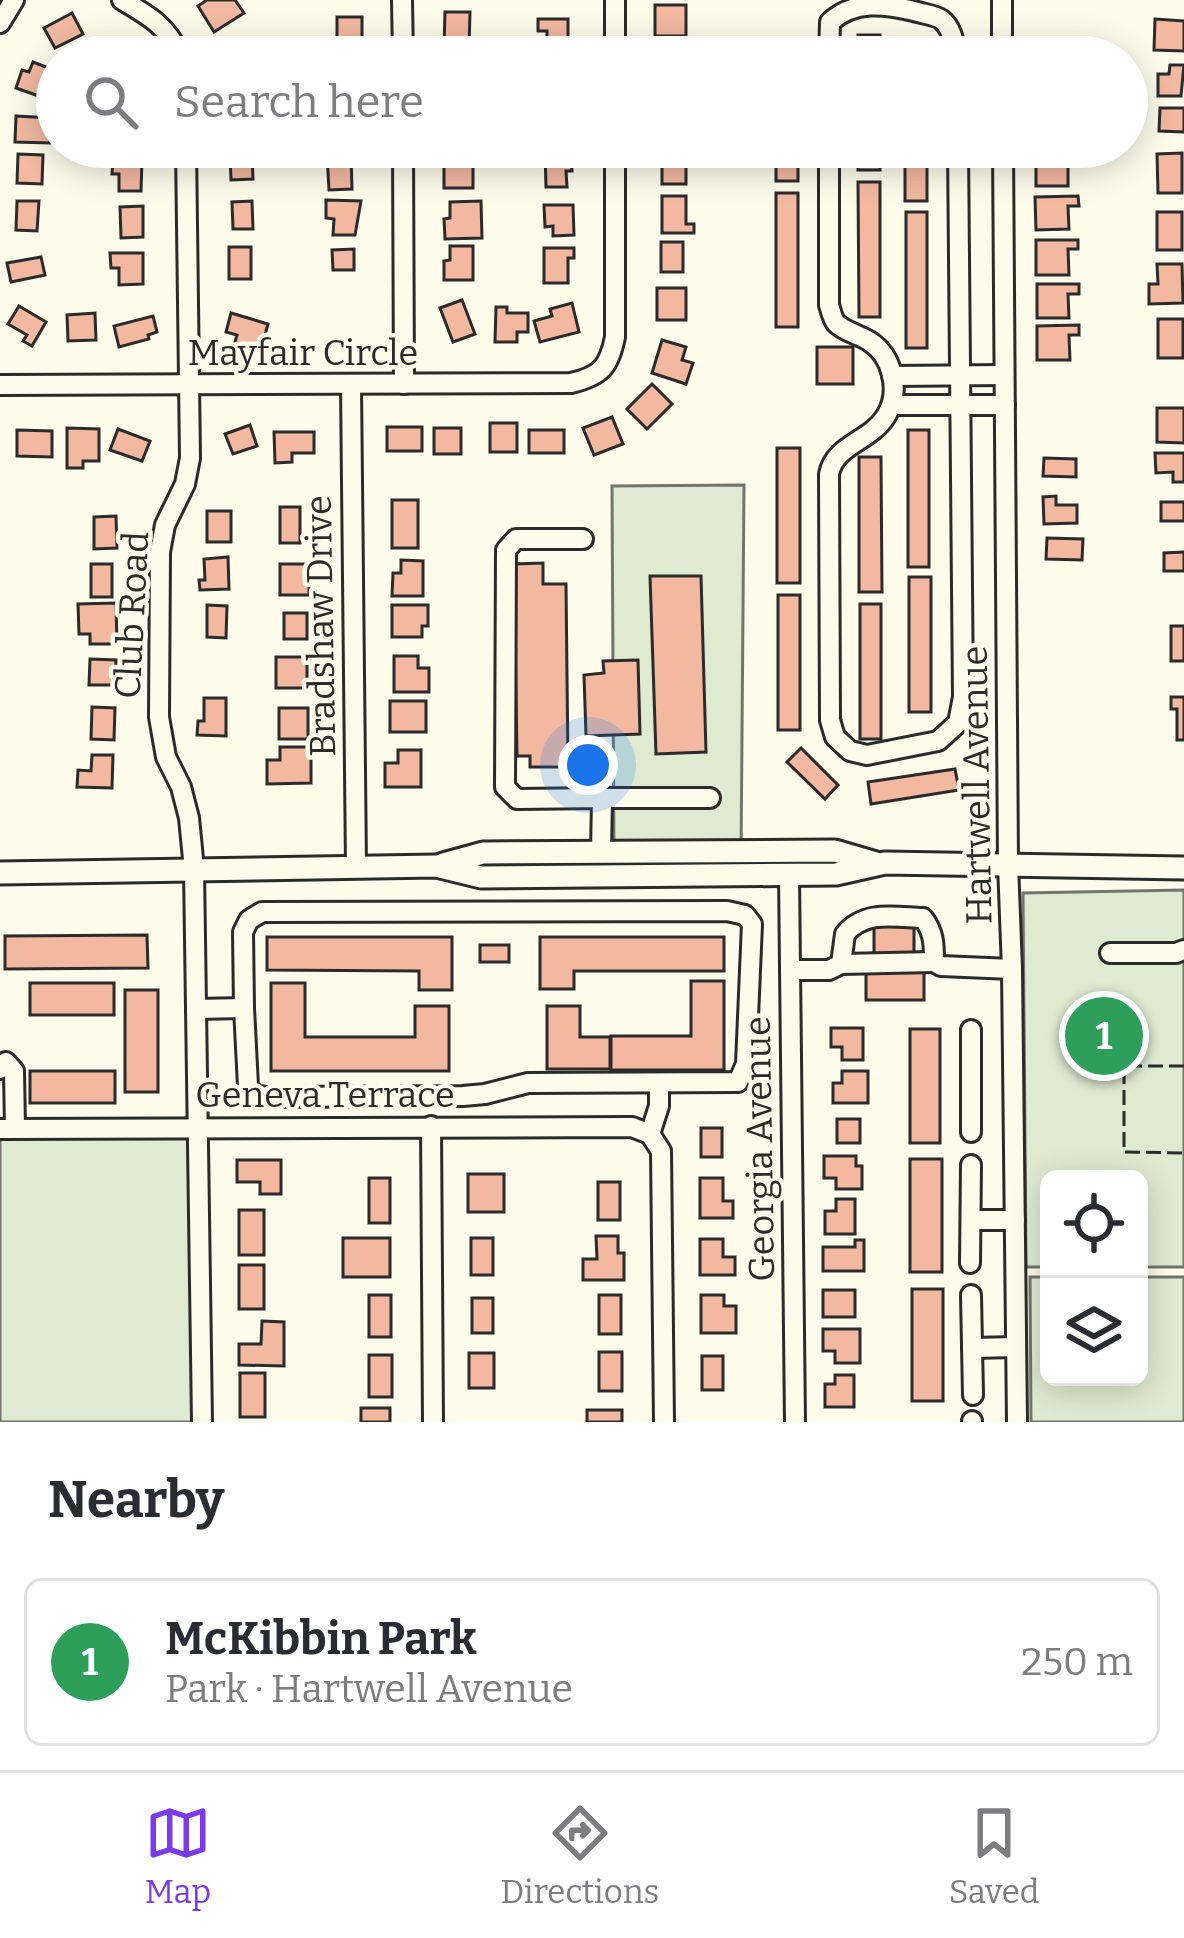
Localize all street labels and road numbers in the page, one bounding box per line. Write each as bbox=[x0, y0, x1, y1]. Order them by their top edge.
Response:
street label: Mayfair Circle bbox=[188, 331, 418, 375]
street label: Bradshaw Drive bbox=[297, 495, 345, 757]
street label: Club Road bbox=[106, 530, 158, 700]
street label: Hartwell Avenue bbox=[953, 645, 1001, 925]
street label: Georgia Avenue bbox=[736, 1016, 784, 1282]
street label: Geneva Terrace bbox=[195, 1073, 455, 1117]

